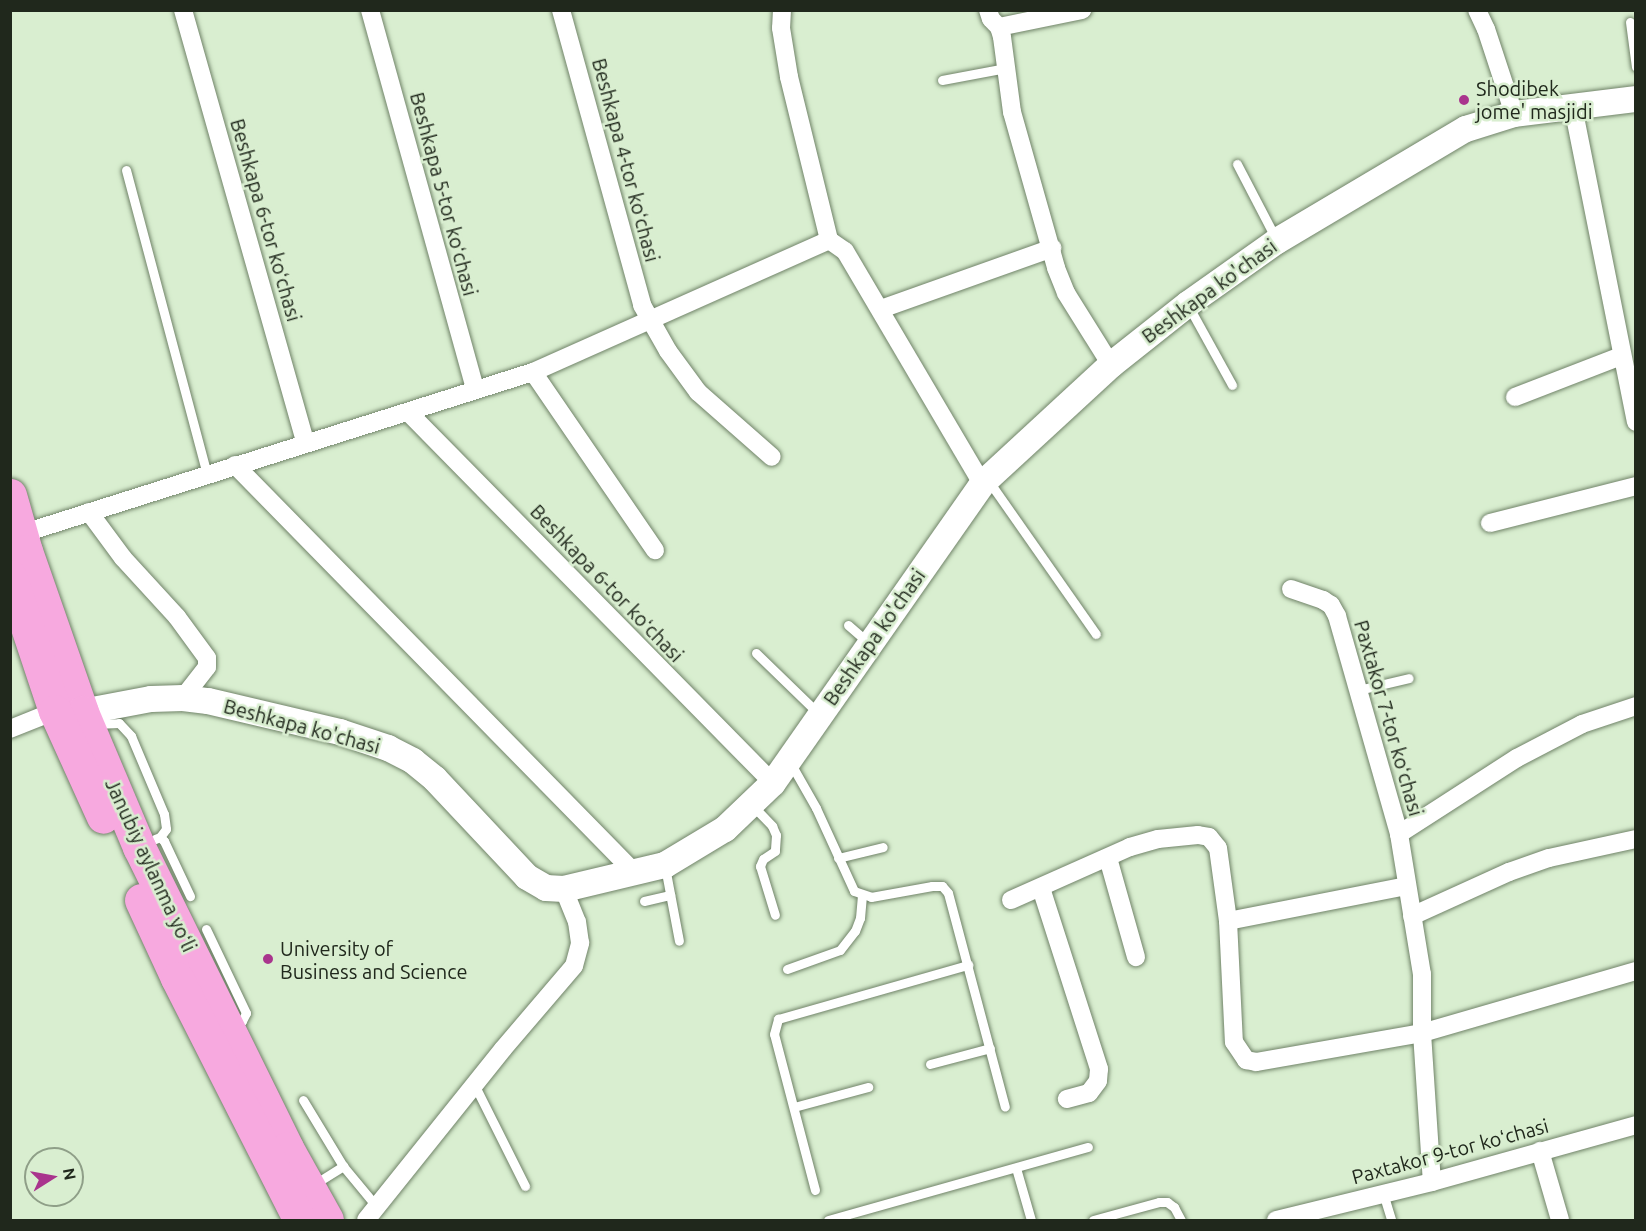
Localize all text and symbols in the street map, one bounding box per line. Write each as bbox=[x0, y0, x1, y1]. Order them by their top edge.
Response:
street label: Beshkapa 4-tor koʻchasi bbox=[587, 56, 665, 264]
place label: Shodibek jome' masjidi bbox=[1476, 77, 1592, 124]
street label: Beshkapa 5-tor koʻchasi bbox=[405, 90, 483, 298]
marker: Shodibek jome' masjidi bbox=[1457, 93, 1471, 107]
street label: Beshkapa 6-tor koʻchasi bbox=[226, 116, 306, 324]
street label: Beshkapa ko'chasi bbox=[1137, 234, 1281, 348]
street label: Beshkapa 6-tor koʻchasi bbox=[525, 499, 689, 667]
street label: Beshkapa ko'chasi bbox=[818, 564, 930, 710]
street label: Paxtakor 7-tor koʻchasi bbox=[1349, 617, 1429, 819]
street label: Beshkapa ko'chasi bbox=[221, 694, 383, 758]
street label: Janubiy aylanma yoʻli bbox=[100, 774, 202, 956]
place label: University of Business and Science bbox=[280, 936, 467, 983]
marker: University of Business and Science bbox=[261, 952, 275, 966]
street label: Paxtakor 9-tor koʻchasi bbox=[1349, 1113, 1551, 1189]
north arrow bbox=[24, 1147, 84, 1207]
text: N bbox=[60, 1166, 80, 1182]

